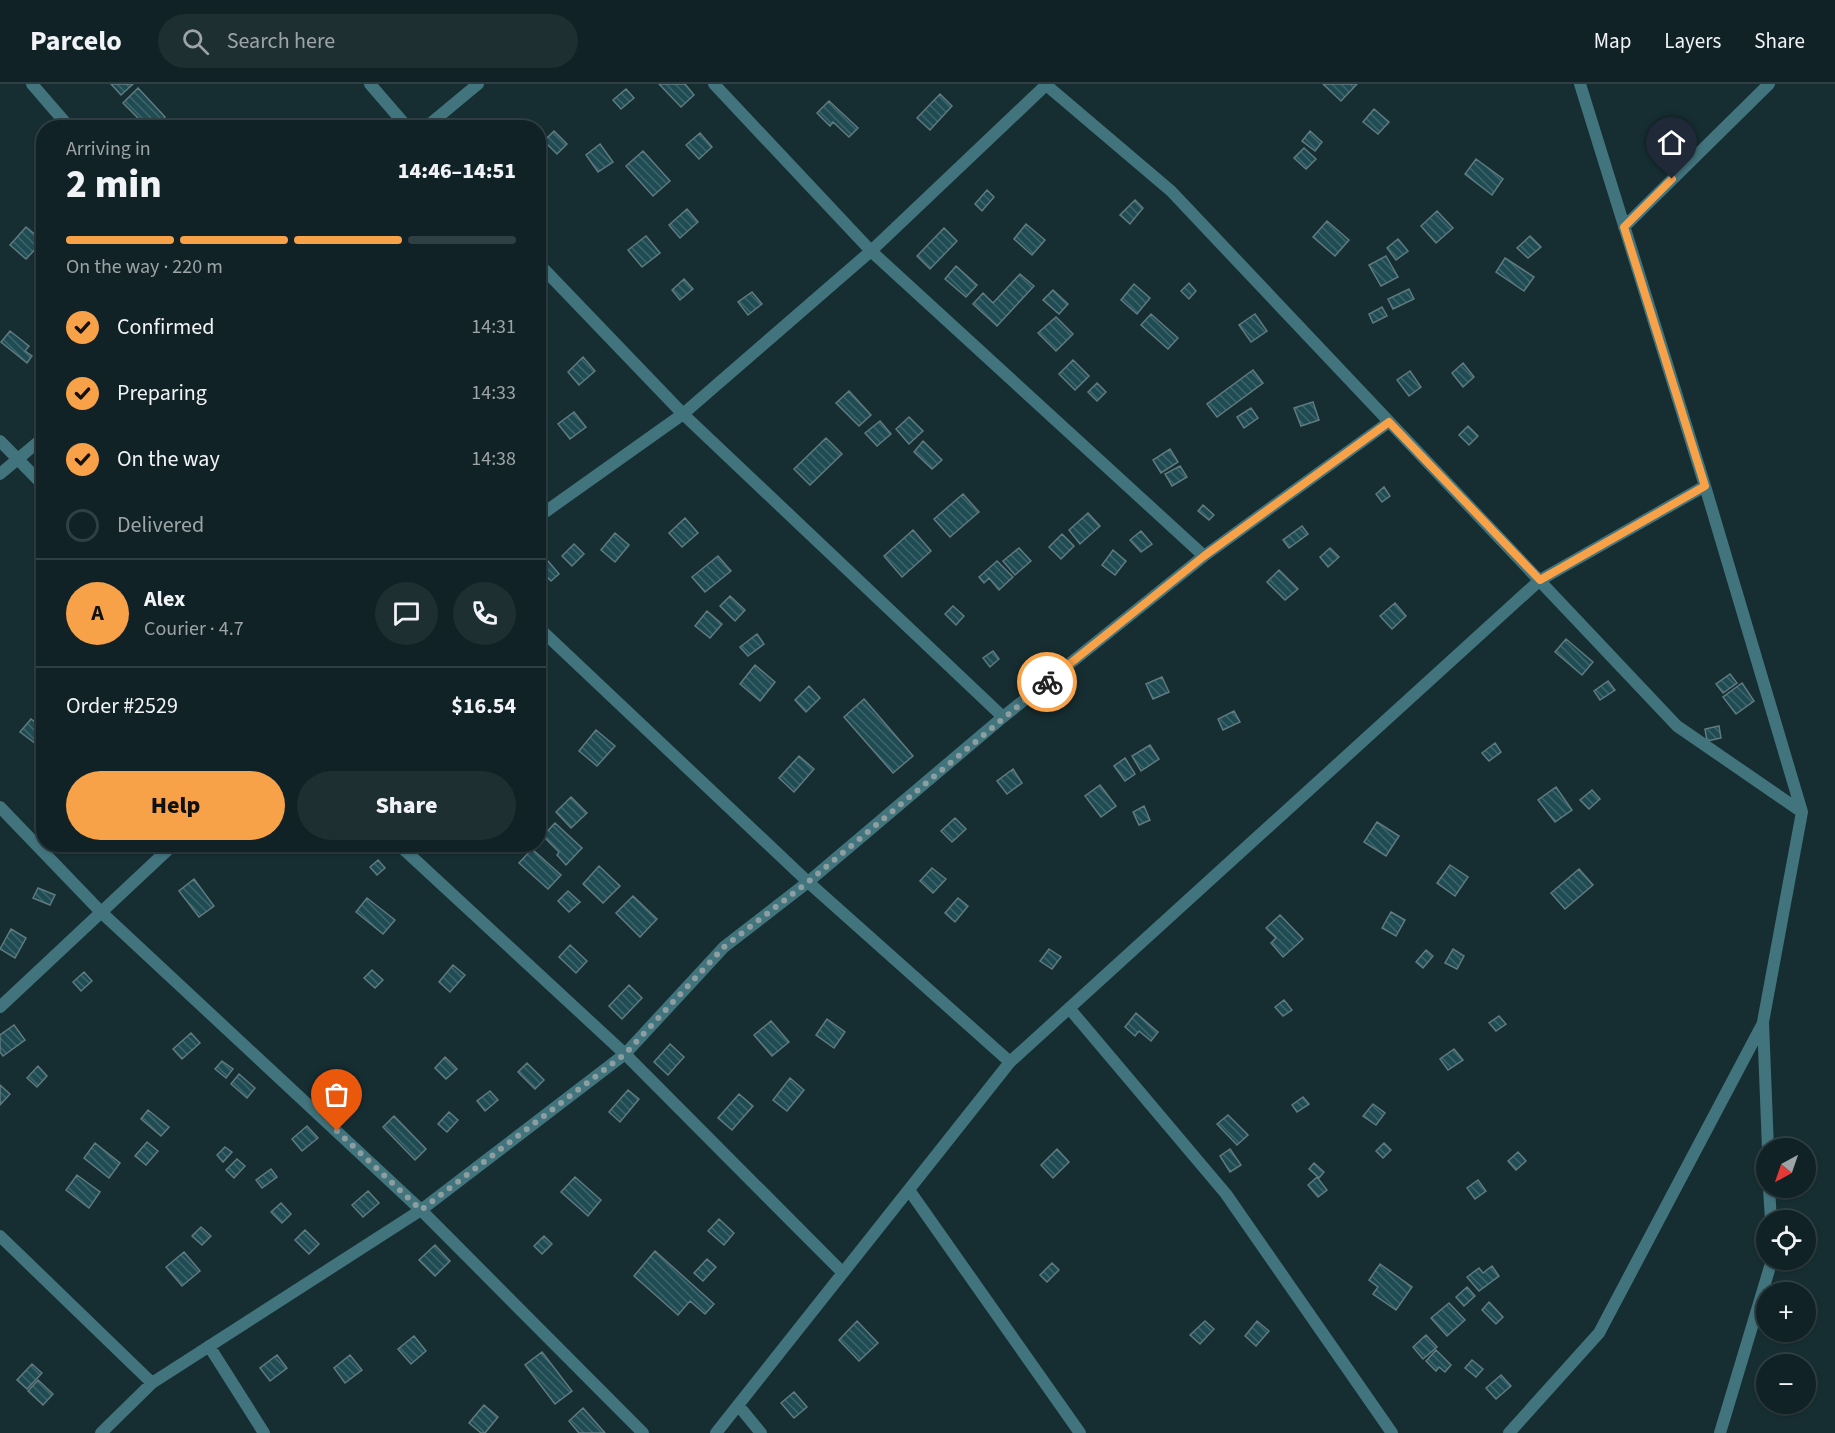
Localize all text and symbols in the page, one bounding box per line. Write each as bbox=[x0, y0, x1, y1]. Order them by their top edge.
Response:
search box bbox=[158, 14, 578, 68]
text: Parcelo bbox=[30, 21, 122, 61]
icon: search bbox=[179, 25, 212, 58]
text: Search here bbox=[227, 25, 335, 57]
text: Map bbox=[1594, 26, 1631, 56]
text: Layers bbox=[1664, 26, 1721, 56]
text: Share bbox=[1754, 26, 1805, 56]
pin bbox=[1646, 117, 1697, 179]
icon: home bbox=[1655, 126, 1688, 159]
text: Arriving in bbox=[66, 135, 151, 163]
text: 14:46–14:51 bbox=[398, 155, 516, 187]
text: 2 min bbox=[66, 157, 162, 213]
text: On the way · 220 m bbox=[66, 253, 223, 281]
icon: check bbox=[66, 311, 99, 344]
text: Confirmed bbox=[117, 311, 214, 343]
text: 14:31 bbox=[471, 313, 516, 341]
icon: check bbox=[66, 377, 99, 410]
text: Preparing bbox=[117, 377, 207, 409]
text: 14:33 bbox=[471, 379, 516, 407]
icon: check bbox=[66, 443, 99, 476]
text: On the way bbox=[117, 443, 220, 475]
text: 14:38 bbox=[471, 445, 516, 473]
text: Delivered bbox=[117, 509, 204, 541]
button: chat bbox=[375, 582, 438, 645]
button: phone bbox=[453, 582, 516, 645]
text: Alex bbox=[144, 583, 185, 615]
text: A bbox=[91, 597, 104, 629]
text: Courier · 4.7 bbox=[144, 615, 244, 643]
courier bbox=[1017, 652, 1077, 712]
icon: bike bbox=[1031, 666, 1064, 699]
text: Order #2529 bbox=[66, 690, 178, 722]
text: $16.54 bbox=[451, 690, 516, 722]
button: Help bbox=[66, 771, 285, 840]
button: Share bbox=[297, 771, 516, 840]
pin bbox=[311, 1069, 362, 1131]
icon: bag bbox=[320, 1078, 353, 1111]
north arrow bbox=[1756, 1138, 1816, 1198]
map controls bbox=[1756, 1138, 1816, 1414]
button: locate bbox=[1756, 1210, 1816, 1270]
button: + bbox=[1756, 1282, 1816, 1342]
button: − bbox=[1756, 1354, 1816, 1414]

